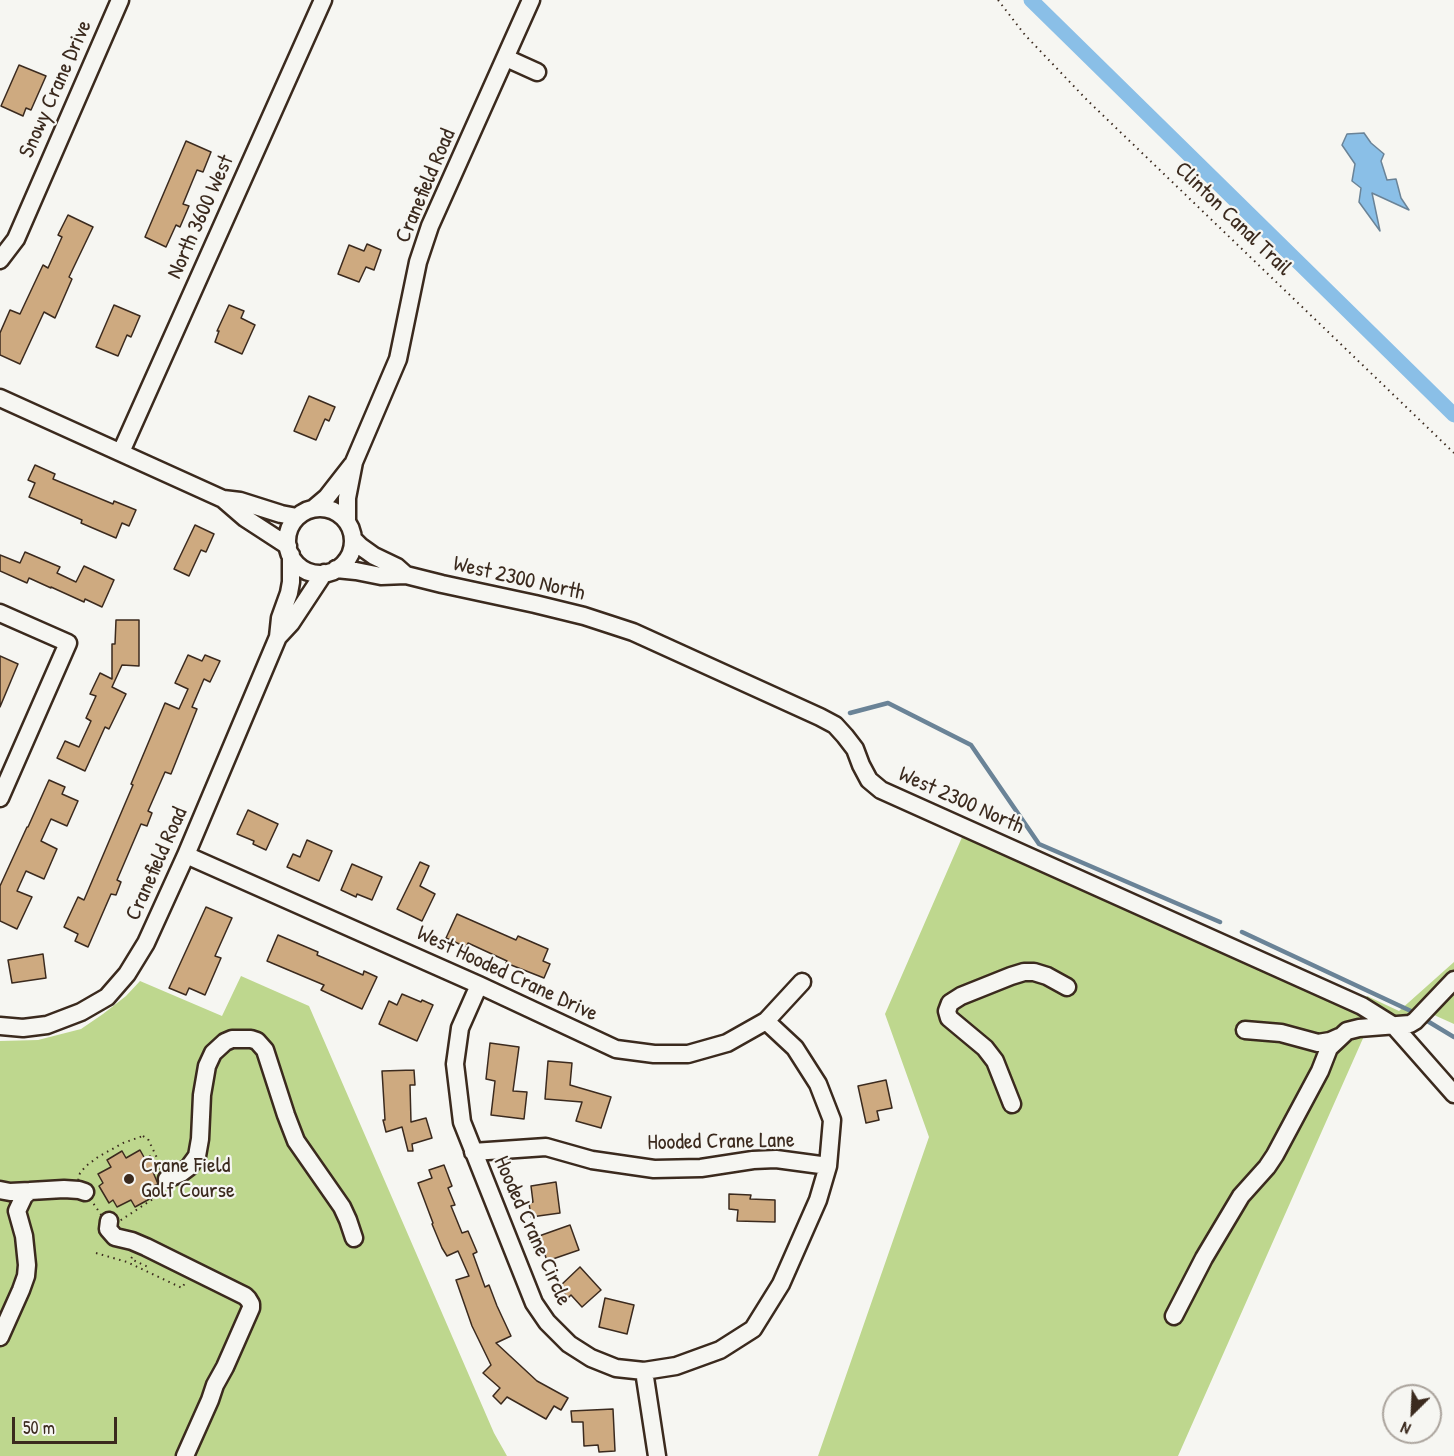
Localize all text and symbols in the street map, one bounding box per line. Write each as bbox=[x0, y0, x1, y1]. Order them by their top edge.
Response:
street label: Snowy Crane Drive bbox=[14, 16, 98, 162]
street label: Cranefield Road bbox=[390, 125, 462, 247]
street label: North 3600 West bbox=[162, 151, 240, 283]
street label: Clinton Canal Trail bbox=[1169, 157, 1297, 281]
street label: West 2300 North bbox=[451, 551, 587, 607]
street label: West 2300 North bbox=[894, 762, 1028, 840]
street label: Cranefield Road bbox=[120, 803, 194, 925]
street label: West Hooded Crane Drive bbox=[412, 920, 602, 1028]
street label: Hooded Crane Lane bbox=[647, 1128, 795, 1156]
street label: Hooded Crane Circle bbox=[487, 1152, 577, 1310]
place label: Crane Field Golf Course bbox=[141, 1153, 235, 1204]
marker: Crane Field Golf Course bbox=[122, 1172, 136, 1186]
north arrow bbox=[1382, 1384, 1442, 1444]
scale bar bbox=[15, 1405, 120, 1443]
text: 50 m bbox=[23, 1415, 55, 1440]
text: N bbox=[1397, 1417, 1414, 1440]

